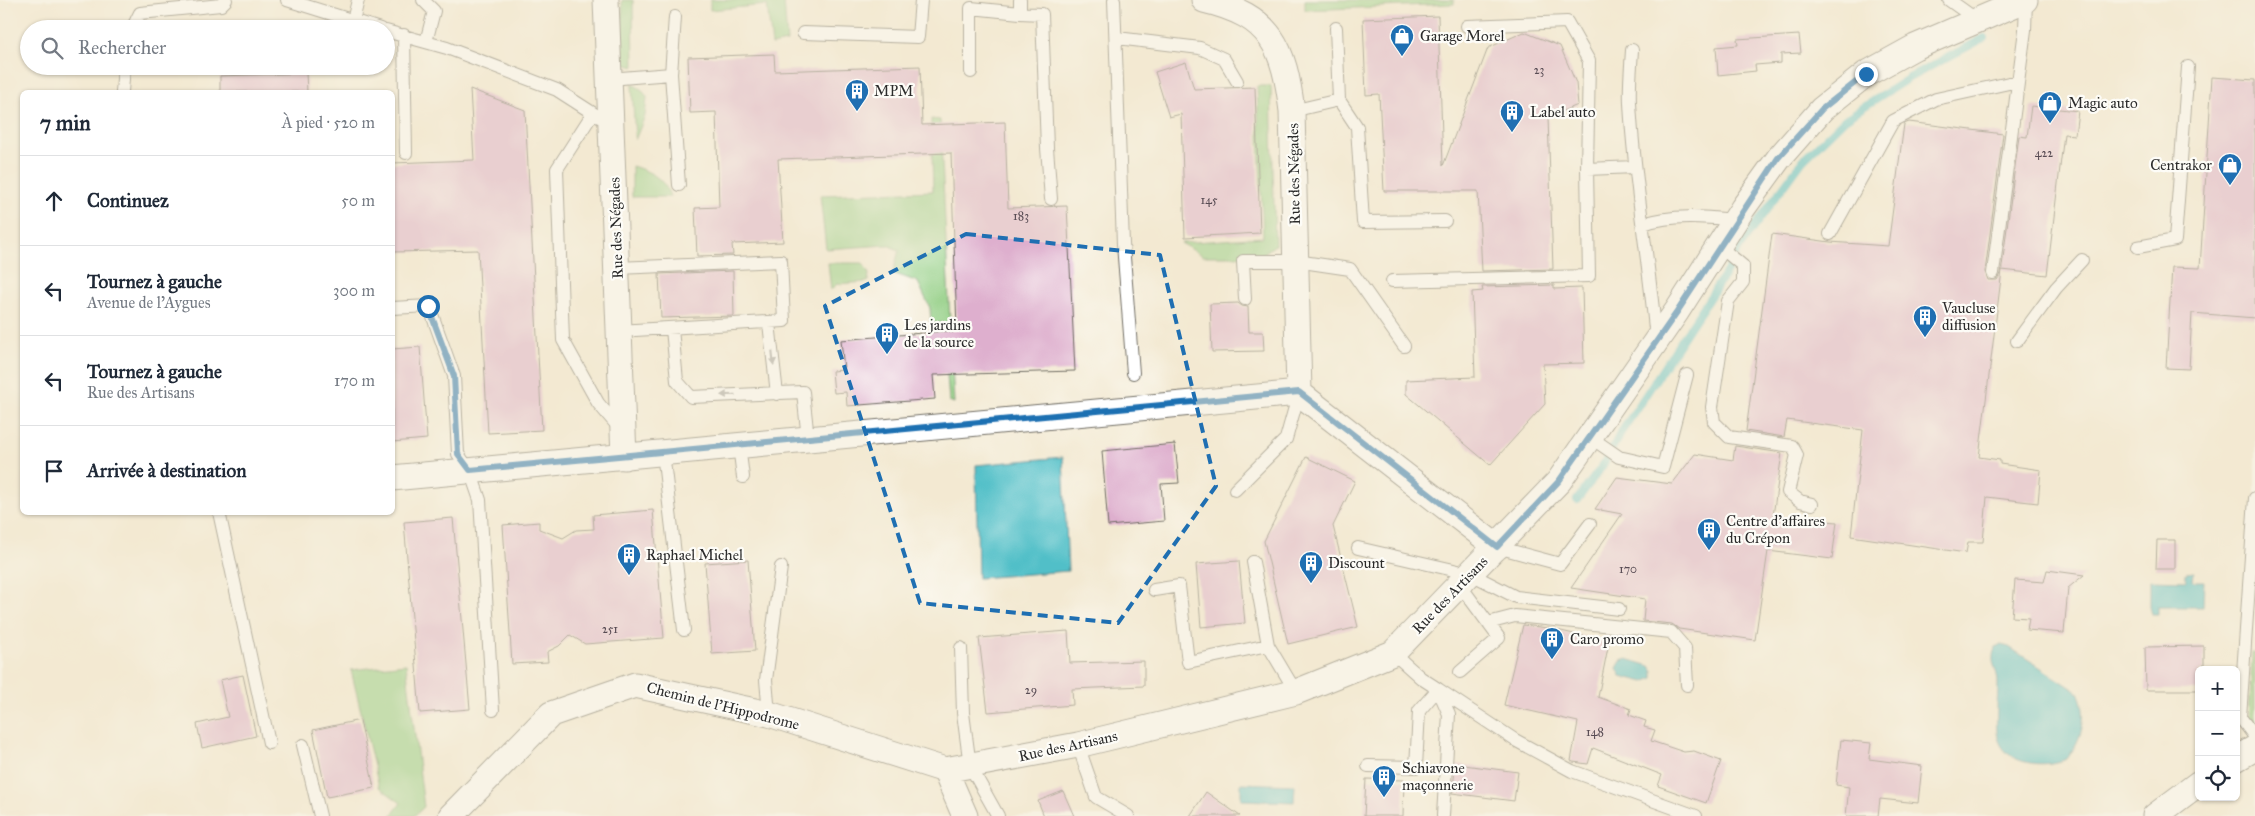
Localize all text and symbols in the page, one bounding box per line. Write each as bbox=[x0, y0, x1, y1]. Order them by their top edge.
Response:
search box bbox=[20, 20, 395, 75]
shop icon: Garage Morel bbox=[1389, 23, 1415, 57]
place label: Garage Morel bbox=[1420, 27, 1505, 45]
icon: search bbox=[38, 34, 66, 62]
text: Rechercher bbox=[78, 36, 166, 59]
house number: 23 bbox=[1534, 63, 1545, 77]
route end bbox=[1855, 63, 1878, 86]
building icon: MPM bbox=[844, 78, 870, 112]
place label: MPM bbox=[874, 82, 913, 100]
shop icon: Magic auto bbox=[2037, 90, 2063, 124]
place label: Magic auto bbox=[2068, 94, 2138, 112]
building icon: Label auto bbox=[1499, 99, 1525, 133]
place label: Label auto bbox=[1530, 103, 1596, 121]
text: 7 min bbox=[40, 110, 91, 136]
text: À pied · 520 m bbox=[282, 113, 375, 132]
street label: Rue des Négades bbox=[1284, 123, 1304, 225]
house number: 422 bbox=[2035, 146, 2053, 160]
shop icon: Centrakor bbox=[2217, 152, 2243, 186]
place label: Centrakor bbox=[2150, 156, 2212, 174]
street label: Rue des Négades bbox=[605, 177, 627, 279]
icon: ahead bbox=[40, 187, 68, 215]
text: Continuez bbox=[87, 189, 169, 212]
text: 50 m bbox=[341, 191, 375, 210]
house number: 145 bbox=[1200, 193, 1218, 207]
house number: 183 bbox=[1013, 209, 1029, 223]
text: Tournez à gauche bbox=[87, 270, 222, 293]
icon: left bbox=[40, 277, 68, 305]
text: 300 m bbox=[333, 281, 375, 300]
text: Avenue de l'Aygues bbox=[87, 293, 211, 312]
route start bbox=[417, 295, 440, 318]
place label: Vaucluse diffusion bbox=[1941, 299, 1996, 334]
building icon: Vaucluse diffusion bbox=[1912, 304, 1938, 338]
place label: Les jardins de la source bbox=[904, 316, 974, 351]
building icon: Les jardins de la source bbox=[874, 321, 900, 355]
one-way arrow bbox=[769, 350, 777, 366]
text: Tournez à gauche bbox=[87, 360, 222, 383]
icon: left bbox=[40, 367, 68, 395]
text: 170 m bbox=[334, 371, 375, 390]
text: Rue des Artisans bbox=[87, 383, 195, 402]
one-way arrow bbox=[720, 392, 736, 400]
icon: arrive bbox=[40, 457, 68, 485]
text: Arrivée à destination bbox=[87, 459, 246, 482]
place label: Centre d'affaires du Crépon bbox=[1726, 512, 1825, 547]
building icon: Centre d'affaires du Crépon bbox=[1696, 517, 1722, 551]
building icon: Raphael Michel bbox=[616, 542, 642, 576]
place label: Raphael Michel bbox=[646, 546, 744, 564]
building icon: Discount bbox=[1298, 550, 1324, 584]
street label: Rue des Artisans bbox=[1408, 552, 1492, 638]
place label: Discount bbox=[1328, 554, 1385, 572]
house number: 170 bbox=[1619, 562, 1637, 576]
house number: 251 bbox=[602, 622, 618, 636]
building icon: Caro promo bbox=[1539, 626, 1565, 660]
place label: Caro promo bbox=[1570, 630, 1644, 648]
map controls bbox=[2195, 666, 2240, 801]
button: + bbox=[2195, 666, 2240, 711]
street label: Chemin de l'Hippodrome bbox=[645, 678, 801, 734]
house number: 29 bbox=[1025, 683, 1037, 697]
button: − bbox=[2195, 711, 2240, 756]
house number: 148 bbox=[1586, 725, 1604, 739]
street label: Rue des Artisans bbox=[1017, 727, 1119, 765]
button: locate bbox=[2195, 756, 2240, 801]
place label: Schiavone maçonnerie bbox=[1402, 759, 1473, 794]
building icon: Schiavone maçonnerie bbox=[1371, 764, 1397, 798]

